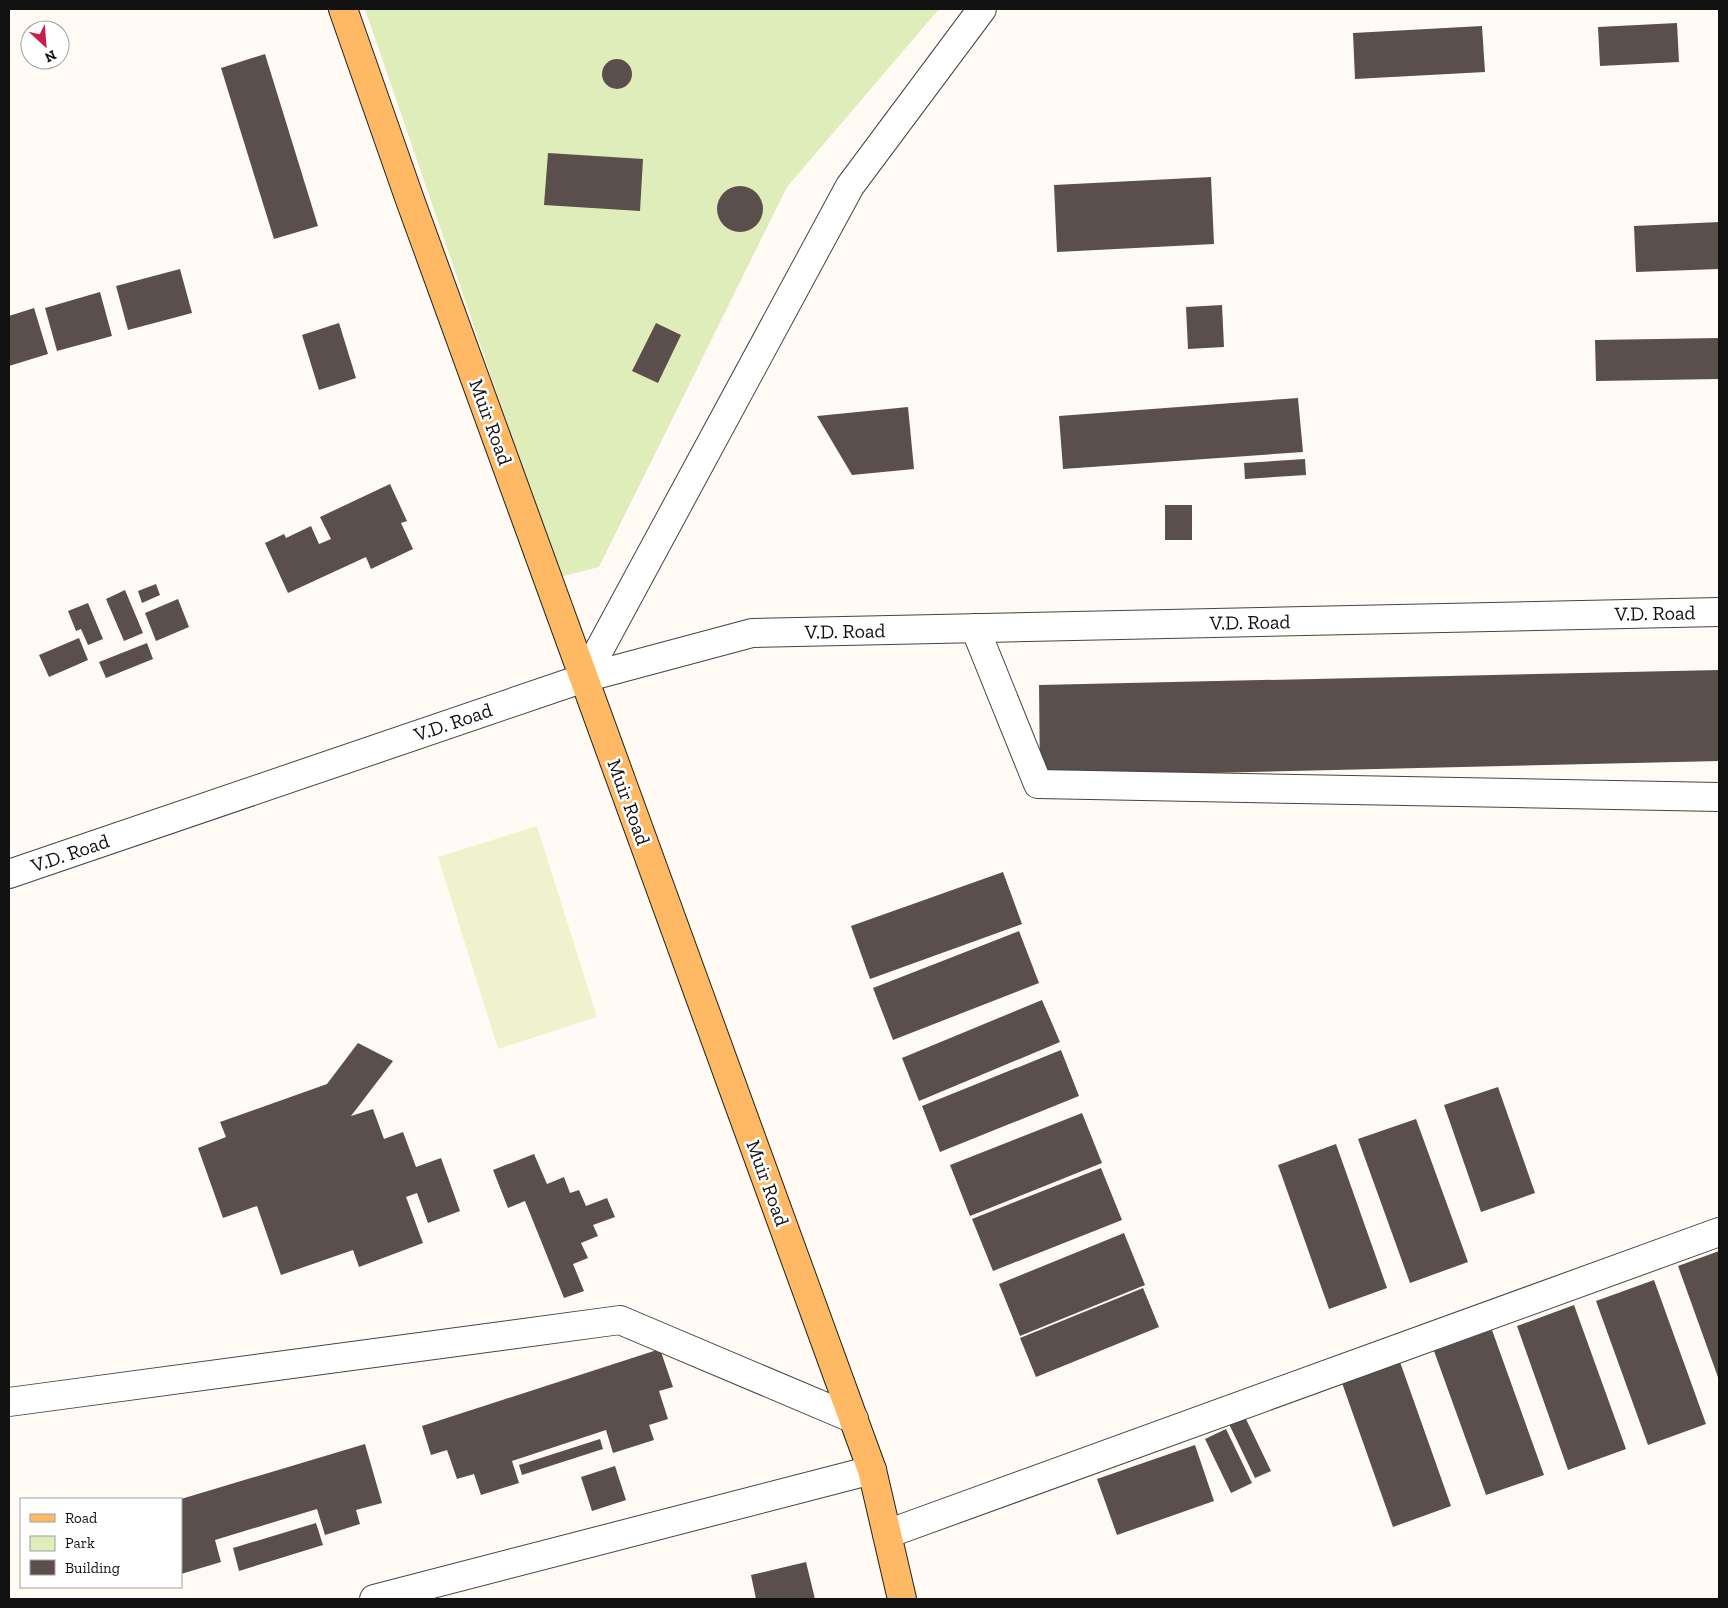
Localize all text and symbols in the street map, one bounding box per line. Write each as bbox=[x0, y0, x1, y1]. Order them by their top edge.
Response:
north arrow bbox=[20, 20, 70, 70]
text: N bbox=[42, 46, 59, 66]
street label: Muir Road bbox=[464, 376, 518, 468]
street label: V.D. Road bbox=[1613, 600, 1696, 626]
street label: V.D. Road bbox=[1208, 609, 1291, 635]
street label: V.D. Road bbox=[803, 618, 886, 644]
street label: V.D. Road bbox=[410, 697, 495, 747]
street label: Muir Road bbox=[602, 756, 656, 848]
street label: V.D. Road bbox=[27, 828, 112, 878]
street label: Muir Road bbox=[741, 1137, 795, 1229]
legend bbox=[20, 1498, 182, 1588]
text: Road bbox=[65, 1509, 98, 1527]
text: Park bbox=[65, 1534, 95, 1552]
text: Building bbox=[65, 1559, 120, 1577]

